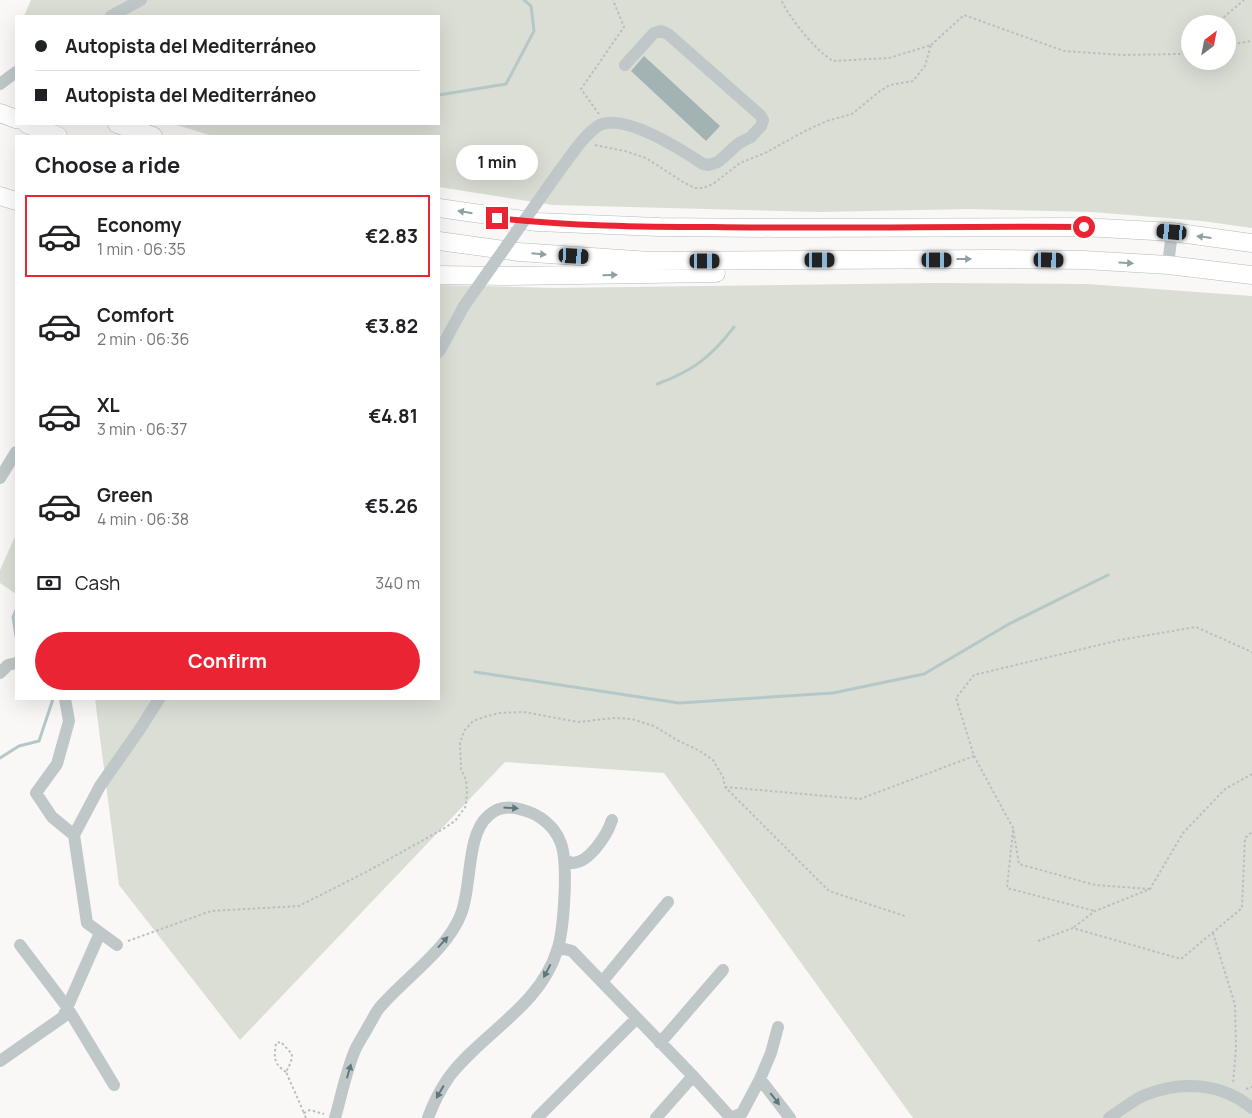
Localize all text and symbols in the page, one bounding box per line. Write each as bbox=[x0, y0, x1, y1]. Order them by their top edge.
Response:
north arrow bbox=[1181, 15, 1236, 70]
map controls bbox=[1181, 15, 1236, 70]
text: Autopista del Mediterráneo bbox=[65, 33, 316, 59]
text: Autopista del Mediterráneo bbox=[65, 82, 316, 108]
callout: 1 min bbox=[456, 146, 538, 180]
text: Choose a ride bbox=[35, 150, 180, 180]
text: 1 min bbox=[477, 151, 517, 173]
route end bbox=[486, 207, 508, 229]
one-way arrow bbox=[457, 208, 473, 216]
text: Economy bbox=[97, 212, 181, 238]
icon: car bbox=[37, 214, 82, 259]
route start bbox=[1073, 216, 1095, 238]
text: €2.83 bbox=[365, 223, 418, 249]
car bbox=[1156, 223, 1187, 241]
one-way arrow bbox=[1195, 232, 1211, 240]
text: 1 min · 06:35 bbox=[97, 238, 186, 260]
car bbox=[558, 248, 589, 264]
one-way arrow bbox=[531, 250, 547, 258]
car bbox=[1033, 252, 1064, 268]
car bbox=[805, 253, 835, 268]
car bbox=[922, 253, 952, 268]
car bbox=[690, 254, 720, 269]
one-way arrow bbox=[956, 255, 972, 263]
one-way arrow bbox=[1119, 259, 1135, 267]
one-way arrow bbox=[602, 271, 618, 279]
text: Comfort bbox=[97, 302, 174, 328]
icon: car bbox=[37, 304, 82, 349]
text: €3.82 bbox=[365, 313, 418, 339]
text: 2 min · 06:36 bbox=[97, 328, 189, 350]
text: XL bbox=[97, 392, 120, 418]
icon: car bbox=[37, 394, 82, 439]
text: €4.81 bbox=[369, 403, 418, 429]
text: 3 min · 06:37 bbox=[97, 418, 187, 440]
text: Green bbox=[97, 482, 153, 508]
icon: car bbox=[37, 484, 82, 529]
text: €5.26 bbox=[365, 493, 418, 519]
text: 4 min · 06:38 bbox=[97, 508, 189, 530]
icon: cash bbox=[35, 569, 63, 597]
text: Cash bbox=[75, 570, 120, 596]
text: 340 m bbox=[375, 572, 420, 594]
button: Confirm bbox=[35, 632, 420, 690]
one-way arrow bbox=[503, 805, 519, 813]
one-way arrow bbox=[437, 936, 449, 948]
one-way arrow bbox=[543, 964, 551, 979]
one-way arrow bbox=[346, 1064, 354, 1079]
one-way arrow bbox=[435, 1085, 444, 1098]
one-way arrow bbox=[769, 1092, 780, 1105]

